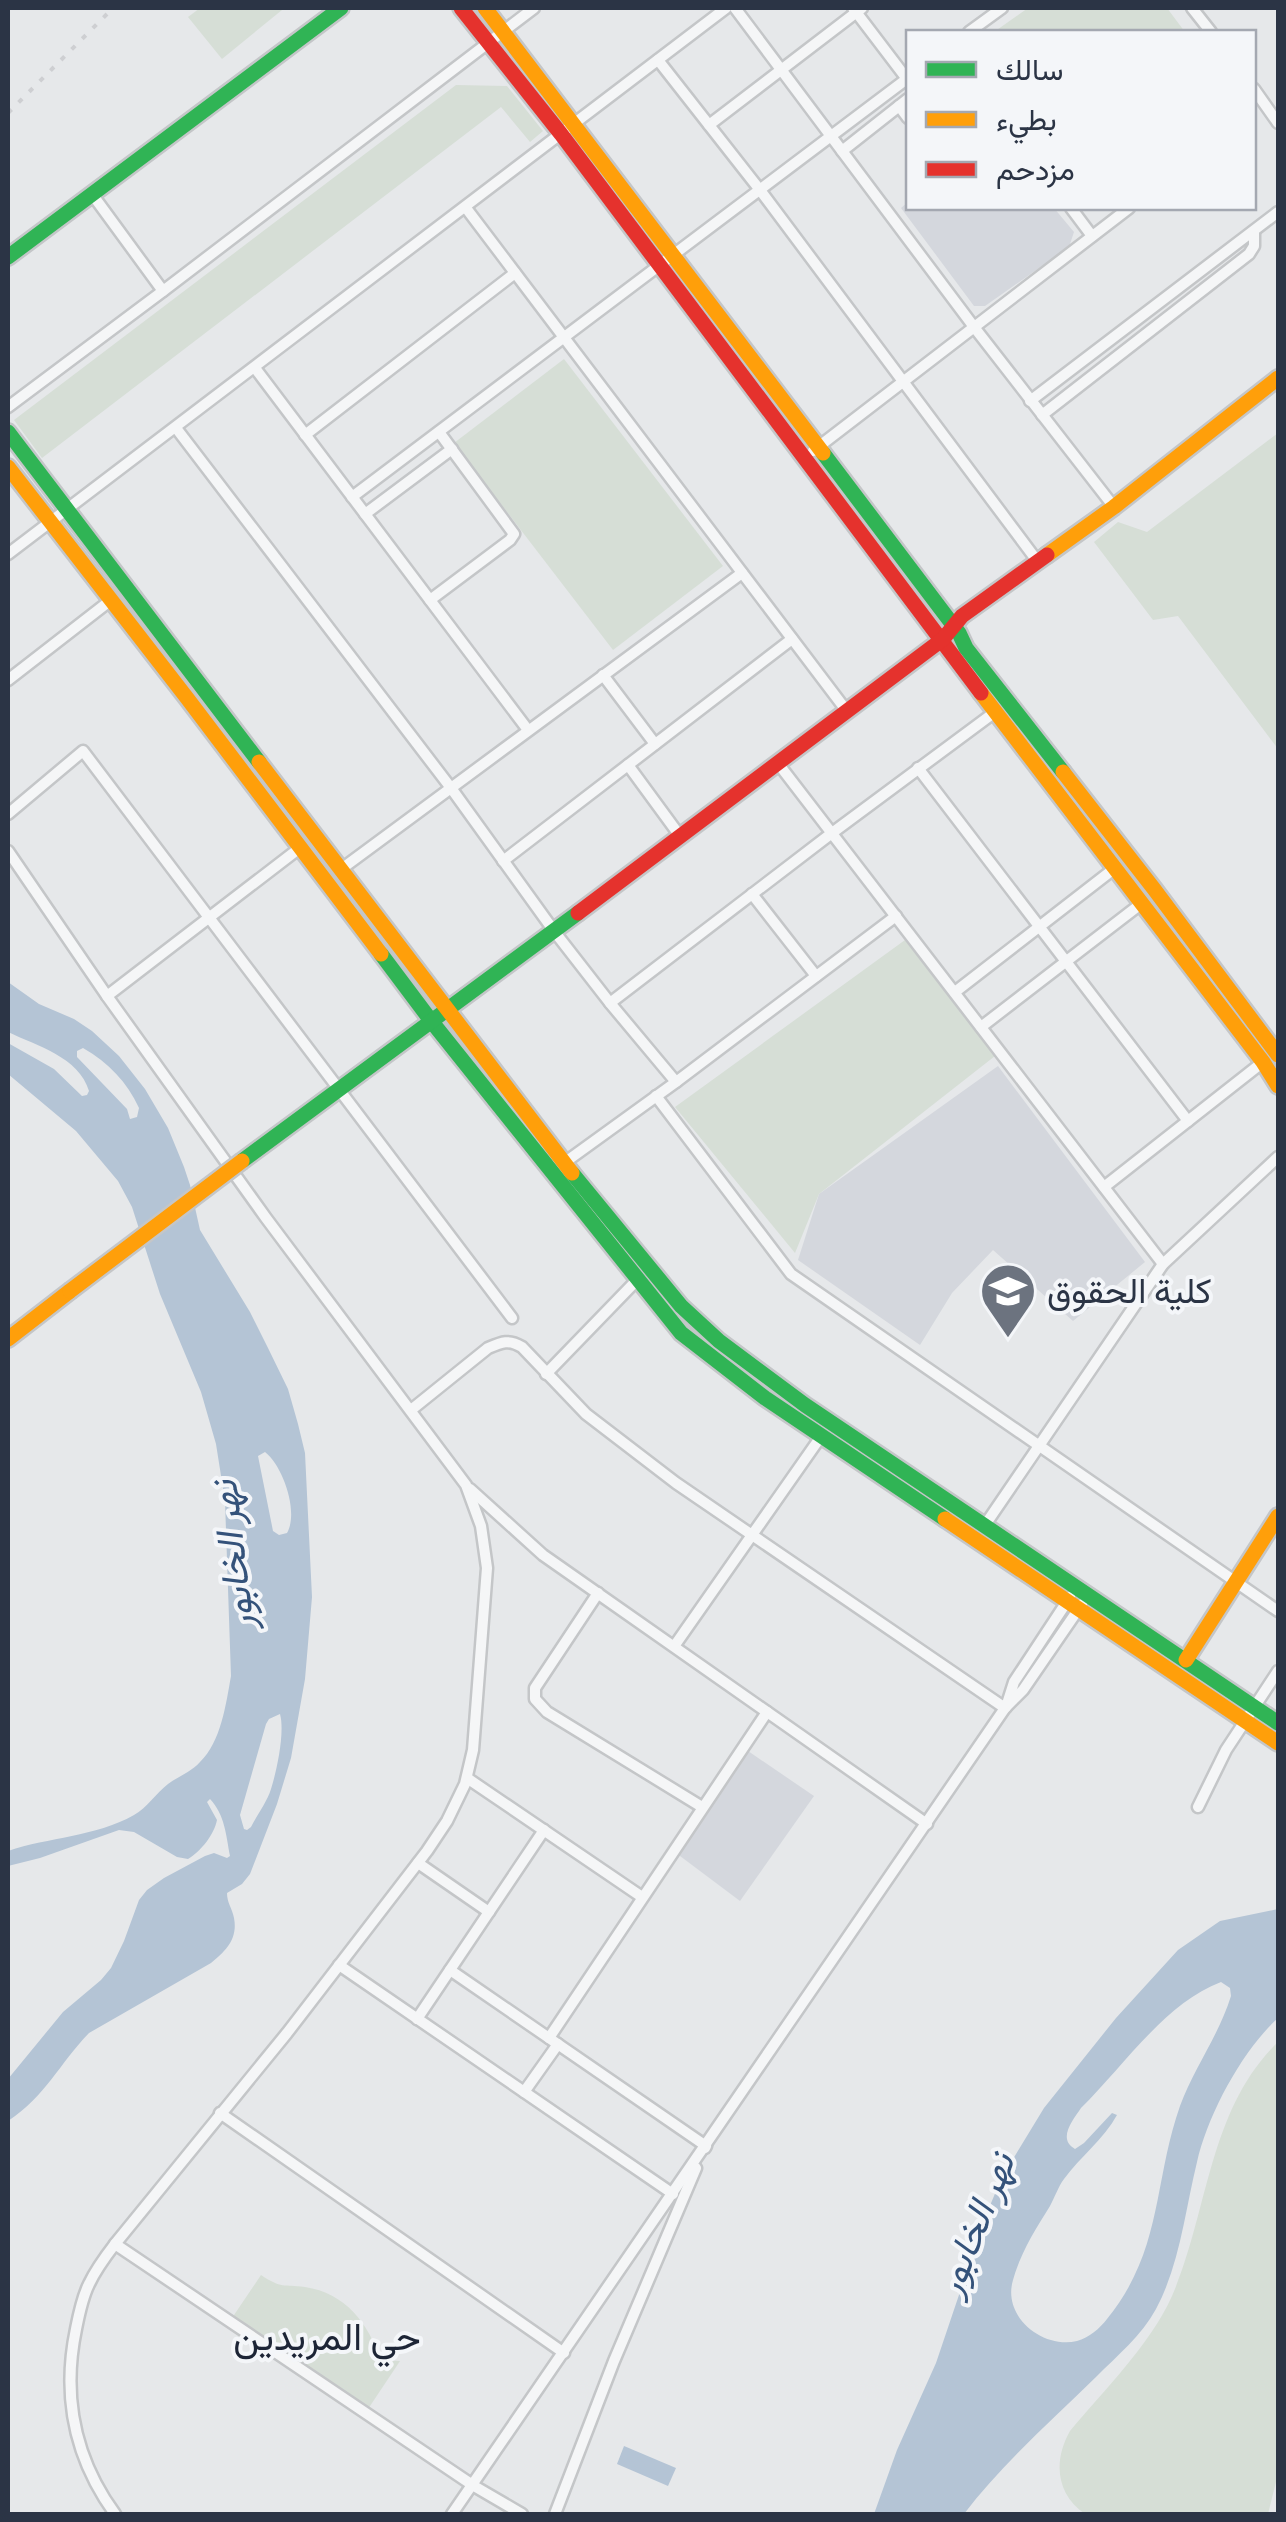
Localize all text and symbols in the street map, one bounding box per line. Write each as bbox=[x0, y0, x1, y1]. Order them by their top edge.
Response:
legend bbox=[906, 30, 1256, 210]
text: سالك bbox=[996, 50, 1063, 86]
text: بطيء bbox=[996, 100, 1057, 144]
text: مزدحم bbox=[996, 150, 1075, 189]
school or university icon: كلية الحقوق bbox=[978, 1261, 1038, 1340]
place label: كلية الحقوق bbox=[1047, 1268, 1212, 1313]
water label: نهر الخابور bbox=[198, 1476, 264, 1634]
water label: نهر الخابور bbox=[923, 2143, 1025, 2304]
district label: حي المريدين bbox=[233, 2312, 421, 2368]

